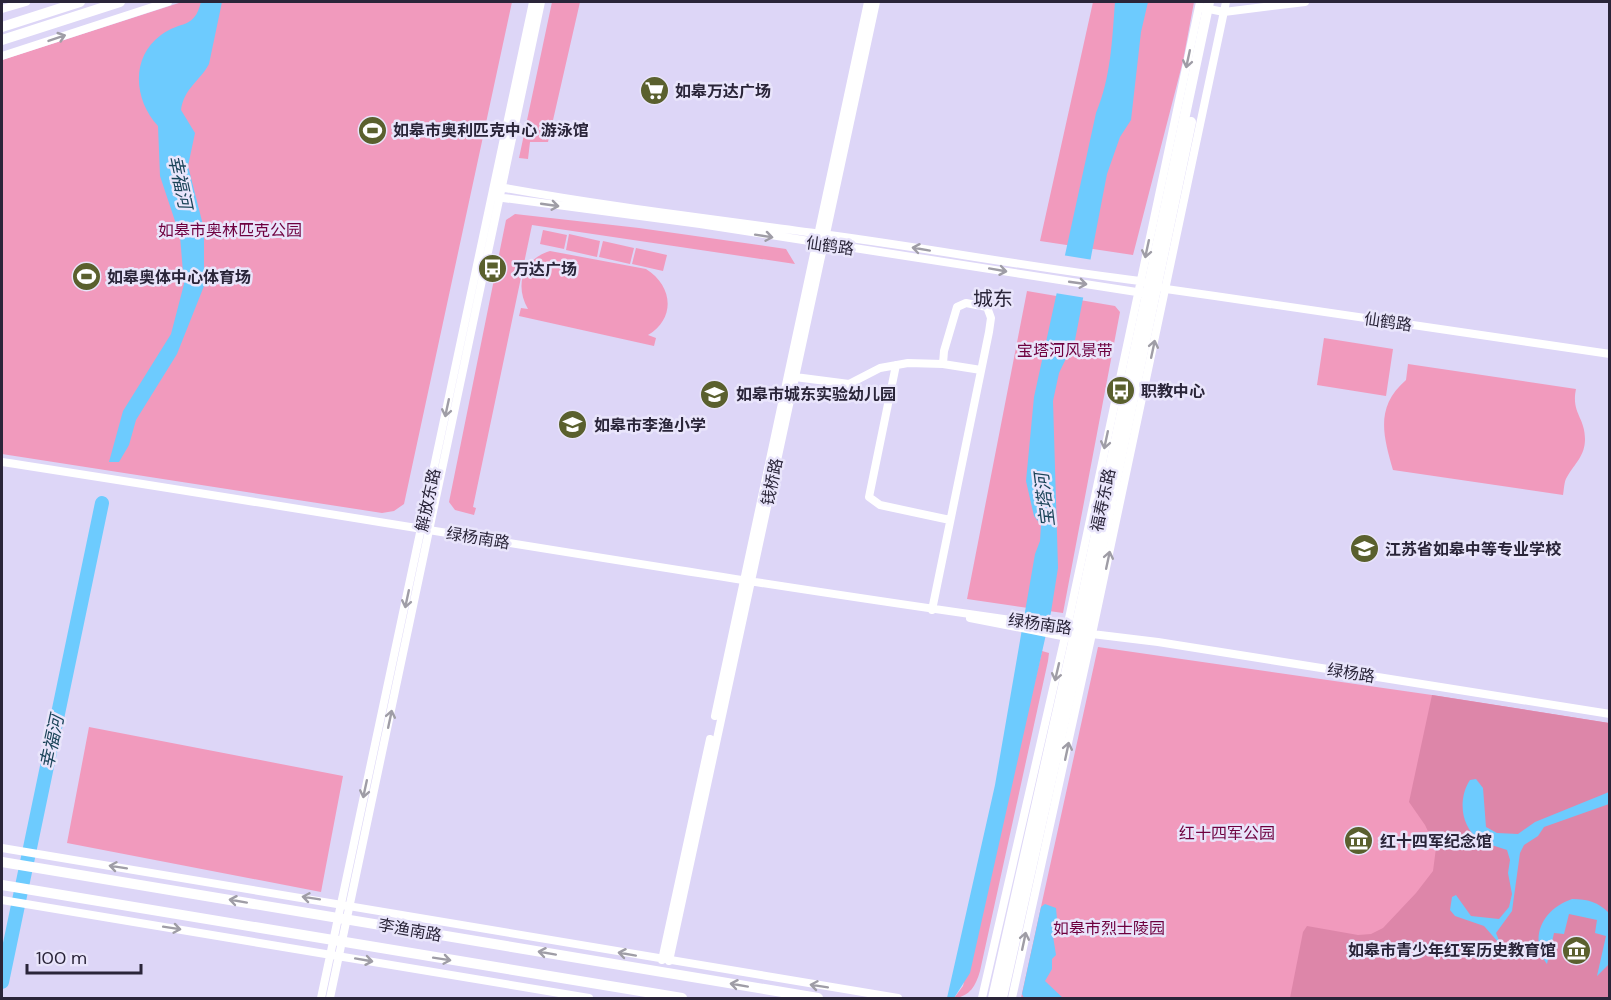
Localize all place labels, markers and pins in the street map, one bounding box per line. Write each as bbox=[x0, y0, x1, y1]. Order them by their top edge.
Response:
supermarket icon: 如皋万达广场 bbox=[638, 75, 670, 107]
place label: 如皋万达广场 bbox=[675, 81, 771, 102]
sports icon: 如皋市奥利匹克中心 游泳馆 bbox=[356, 114, 388, 146]
place label: 如皋市奥利匹克中心 游泳馆 bbox=[393, 120, 589, 141]
bus stop icon: 万达广场 bbox=[476, 253, 508, 285]
place label: 万达广场 bbox=[513, 259, 577, 280]
sports icon: 如皋奥体中心体育场 bbox=[70, 261, 102, 293]
place label: 如皋奥体中心体育场 bbox=[107, 267, 251, 288]
bus stop icon: 职教中心 bbox=[1104, 375, 1136, 407]
school or university icon: 如皋市城东实验幼儿园 bbox=[699, 378, 731, 410]
place label: 职教中心 bbox=[1141, 381, 1205, 402]
place label: 如皋市城东实验幼儿园 bbox=[736, 384, 896, 405]
school or university icon: 如皋市李渔小学 bbox=[557, 409, 589, 441]
place label: 如皋市李渔小学 bbox=[594, 415, 706, 436]
school or university icon: 江苏省如皋中等专业学校 bbox=[1348, 533, 1380, 565]
place label: 江苏省如皋中等专业学校 bbox=[1385, 539, 1562, 560]
museum icon: 红十四军纪念馆 bbox=[1343, 825, 1375, 857]
place label: 红十四军纪念馆 bbox=[1380, 831, 1492, 852]
museum icon: 如皋市青少年红军历史教育馆 bbox=[1561, 934, 1593, 966]
place label: 如皋市青少年红军历史教育馆 bbox=[1348, 940, 1556, 961]

